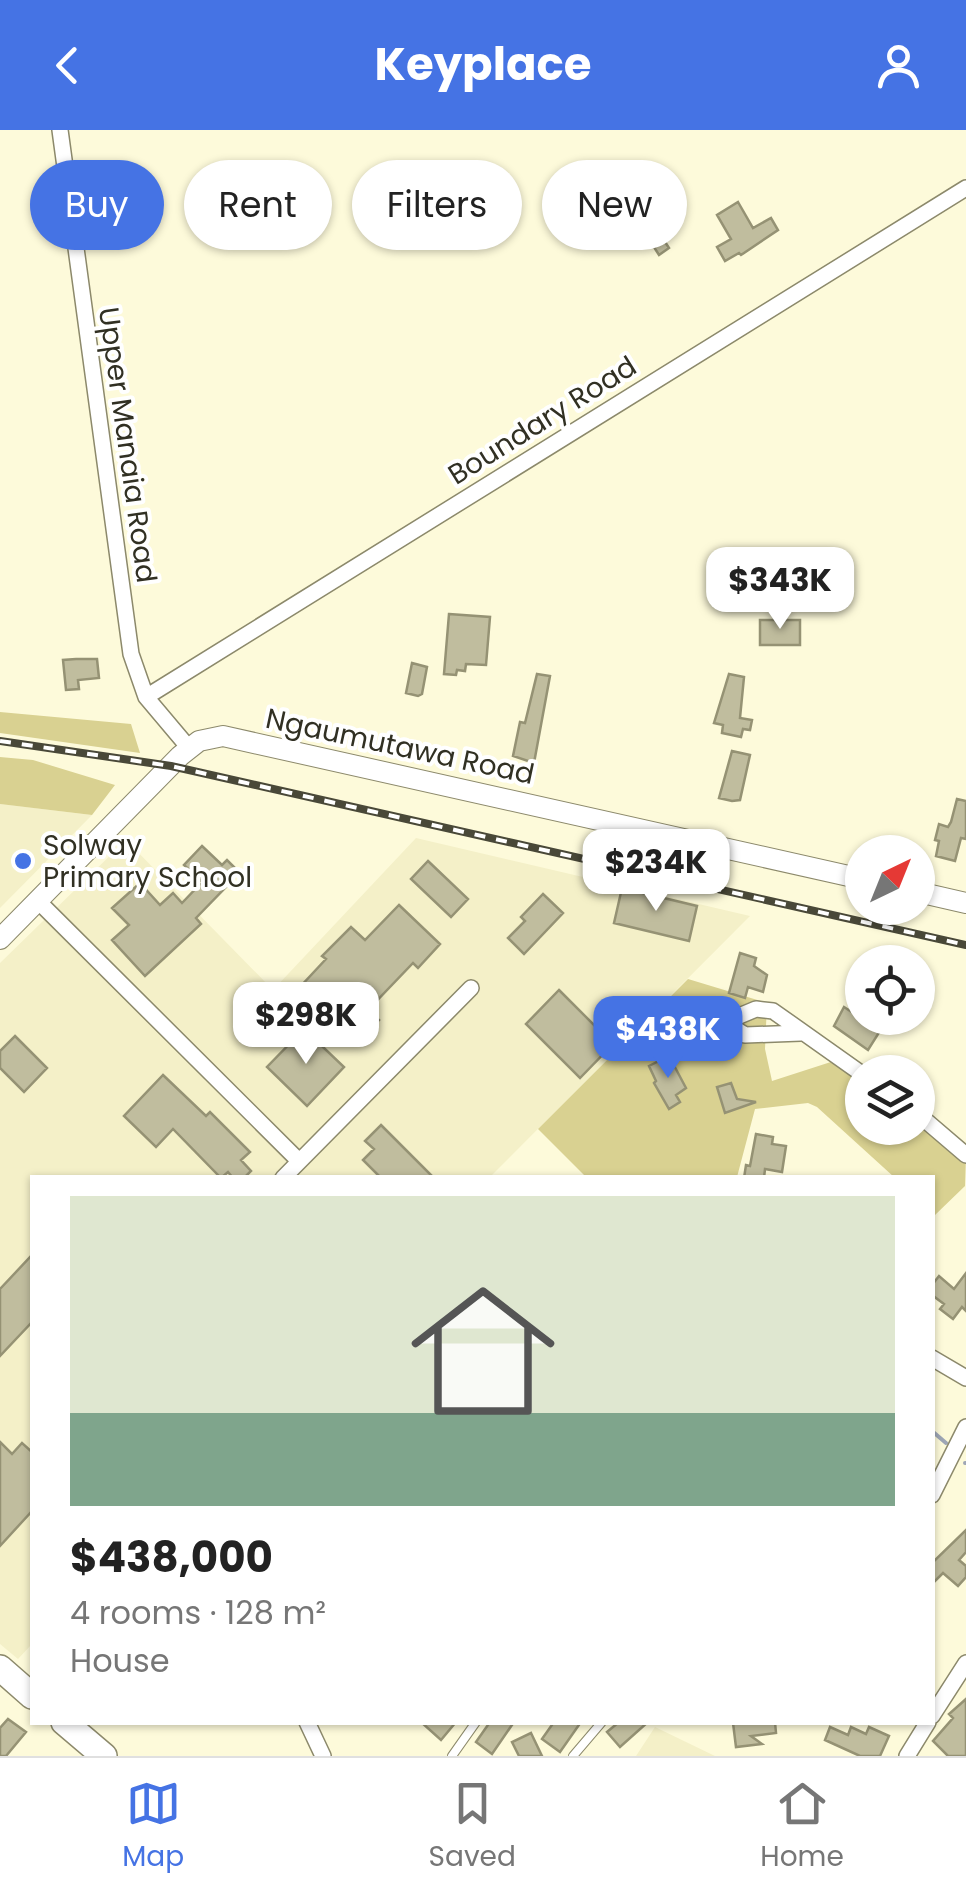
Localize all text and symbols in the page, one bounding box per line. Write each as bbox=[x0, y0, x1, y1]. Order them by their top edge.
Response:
text: Keyplace bbox=[375, 33, 591, 96]
icon: back bbox=[40, 38, 95, 93]
icon: person bbox=[871, 38, 926, 93]
chip: Buy bbox=[30, 160, 164, 250]
chip: Rent bbox=[184, 160, 332, 250]
chip: Filters bbox=[352, 160, 522, 250]
chip: New bbox=[542, 160, 687, 250]
street label: Upper Manaia Road bbox=[89, 305, 166, 585]
street label: Boundary Road bbox=[441, 347, 644, 494]
pin: $343K bbox=[710, 547, 850, 632]
text: $343K bbox=[728, 557, 832, 602]
street label: Ngaumutawa Road bbox=[262, 699, 538, 794]
place label: Solway Primary School bbox=[43, 826, 252, 897]
pin: $234K bbox=[586, 829, 726, 914]
north arrow bbox=[845, 835, 935, 925]
map controls bbox=[845, 835, 935, 1145]
text: $234K bbox=[605, 839, 707, 884]
marker: Solway Primary School bbox=[12, 850, 34, 872]
button: locate bbox=[845, 945, 935, 1035]
pin: $298K bbox=[236, 982, 376, 1067]
text: $298K bbox=[255, 992, 357, 1037]
pin: $438K bbox=[598, 996, 738, 1081]
text: $438K bbox=[615, 1006, 721, 1051]
button: layers bbox=[845, 1055, 935, 1145]
icon: home bbox=[393, 1261, 573, 1441]
text: $438,000 bbox=[70, 1528, 273, 1587]
text: 4 rooms · 128 m² bbox=[70, 1590, 326, 1635]
text: House bbox=[70, 1638, 170, 1683]
tab: Map bbox=[122, 1776, 184, 1878]
tab: Saved bbox=[429, 1776, 516, 1878]
tab: Home bbox=[760, 1776, 844, 1878]

